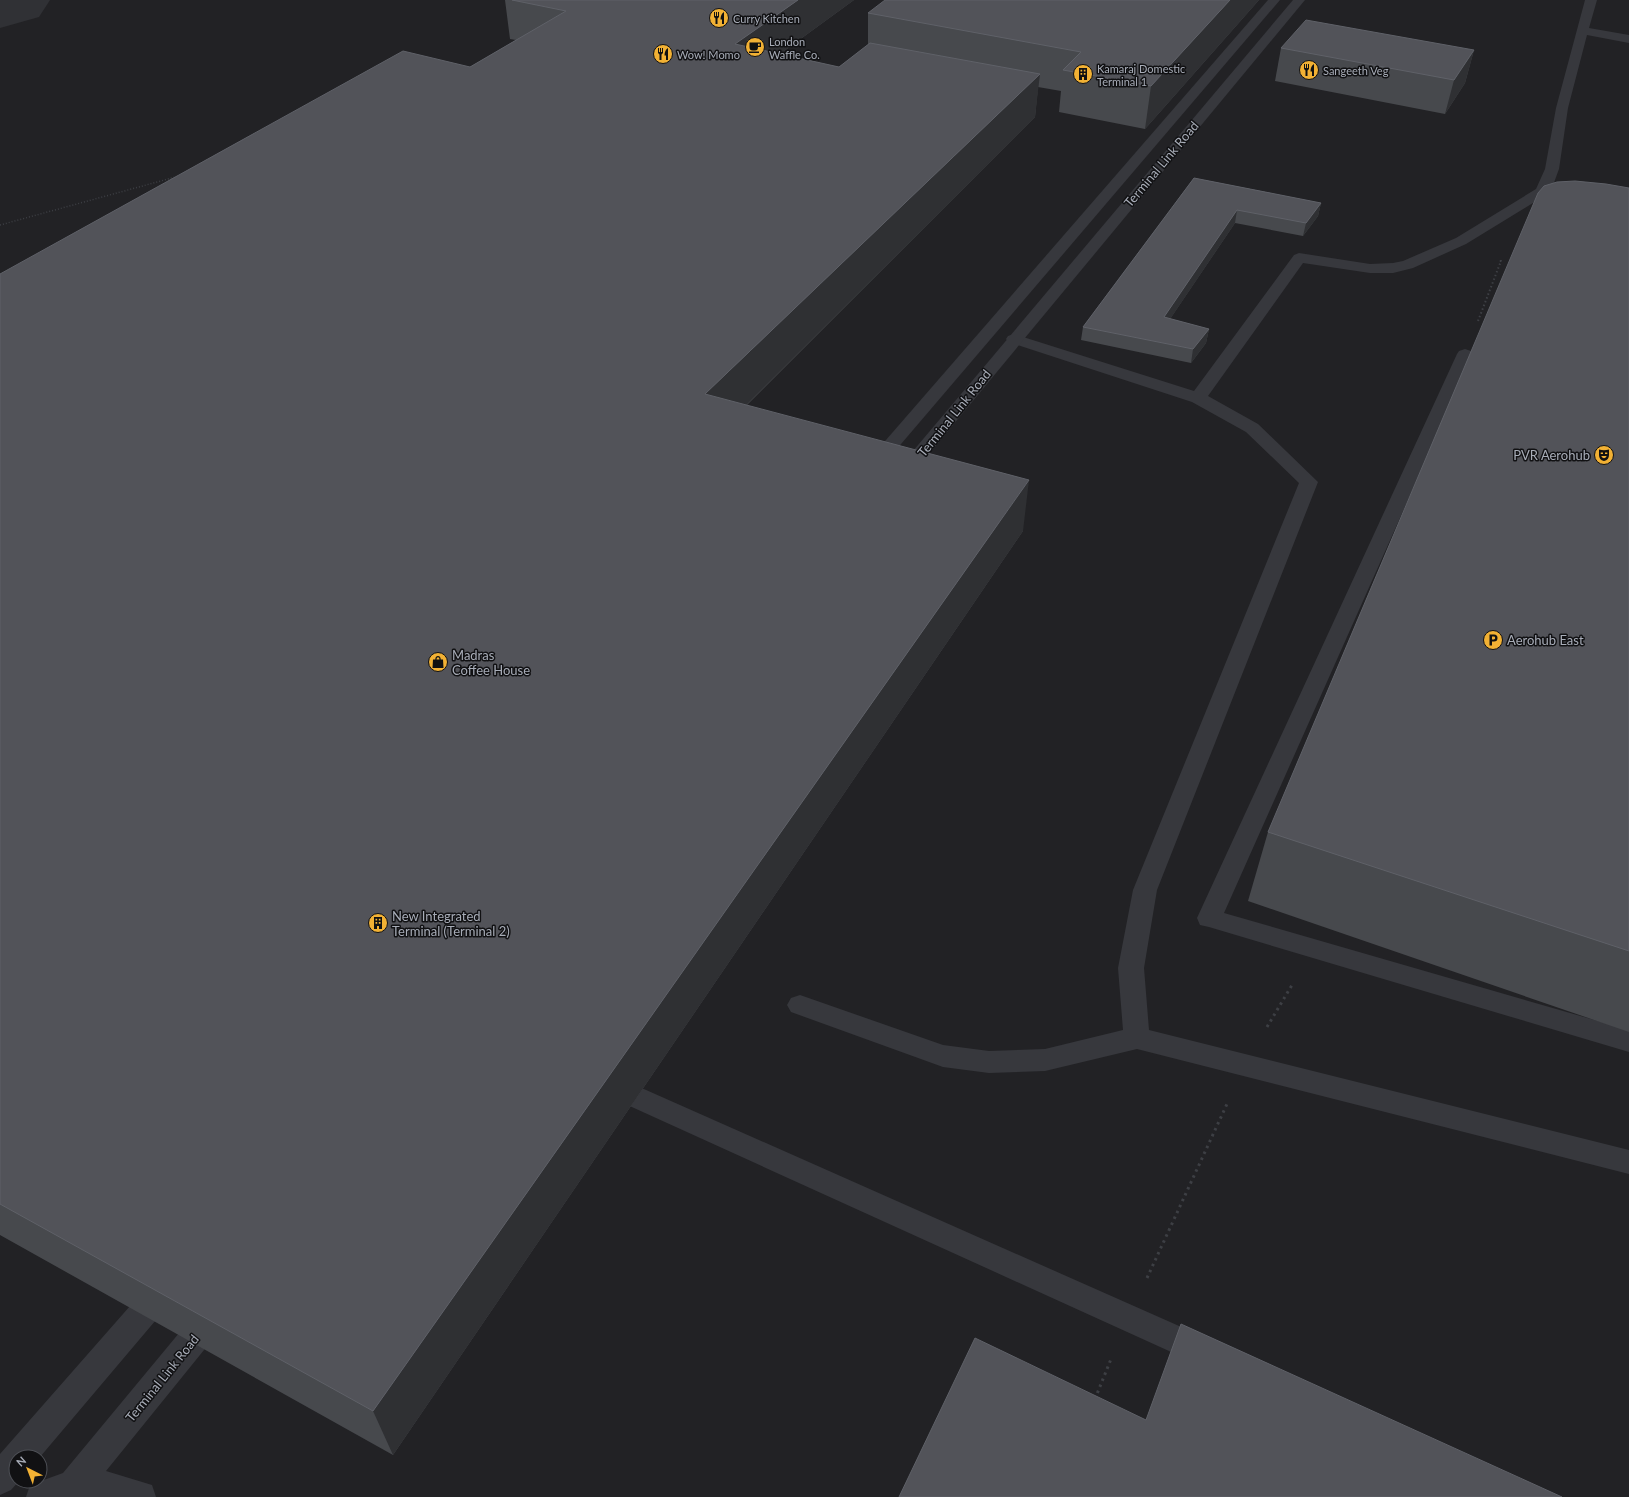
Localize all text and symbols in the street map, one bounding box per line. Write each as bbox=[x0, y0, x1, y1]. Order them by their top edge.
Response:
restaurant icon: Curry Kitchen bbox=[708, 7, 730, 29]
place label: Curry Kitchen bbox=[733, 12, 800, 25]
place label: London Waffle Co. bbox=[769, 35, 820, 61]
cafe icon: London Waffle Co. bbox=[744, 36, 766, 58]
restaurant icon: Wow! Momo bbox=[652, 43, 674, 65]
place label: Wow! Momo bbox=[677, 48, 740, 61]
restaurant icon: Sangeeth Veg bbox=[1298, 59, 1320, 81]
place label: Kamaraj Domestic Terminal 1 bbox=[1097, 62, 1185, 88]
building icon: Kamaraj Domestic Terminal 1 bbox=[1072, 63, 1094, 85]
place label: Sangeeth Veg bbox=[1323, 64, 1389, 77]
street label: Terminal Link Road bbox=[1120, 118, 1202, 210]
street label: Terminal Link Road bbox=[914, 366, 994, 460]
theatre icon: PVR Aerohub bbox=[1593, 444, 1615, 466]
place label: PVR Aerohub bbox=[1513, 447, 1590, 463]
parking icon: Aerohub East bbox=[1482, 629, 1504, 651]
place label: Aerohub East bbox=[1507, 632, 1584, 648]
place label: Madras Coffee House bbox=[452, 647, 530, 678]
shop icon: Madras Coffee House bbox=[427, 651, 449, 673]
place label: New Integrated Terminal (Terminal 2) bbox=[392, 908, 510, 939]
building icon: New Integrated Terminal (Terminal 2) bbox=[367, 912, 389, 934]
street label: Terminal Link Road bbox=[122, 1331, 202, 1425]
north arrow bbox=[8, 1449, 48, 1489]
text: N bbox=[13, 1454, 28, 1469]

